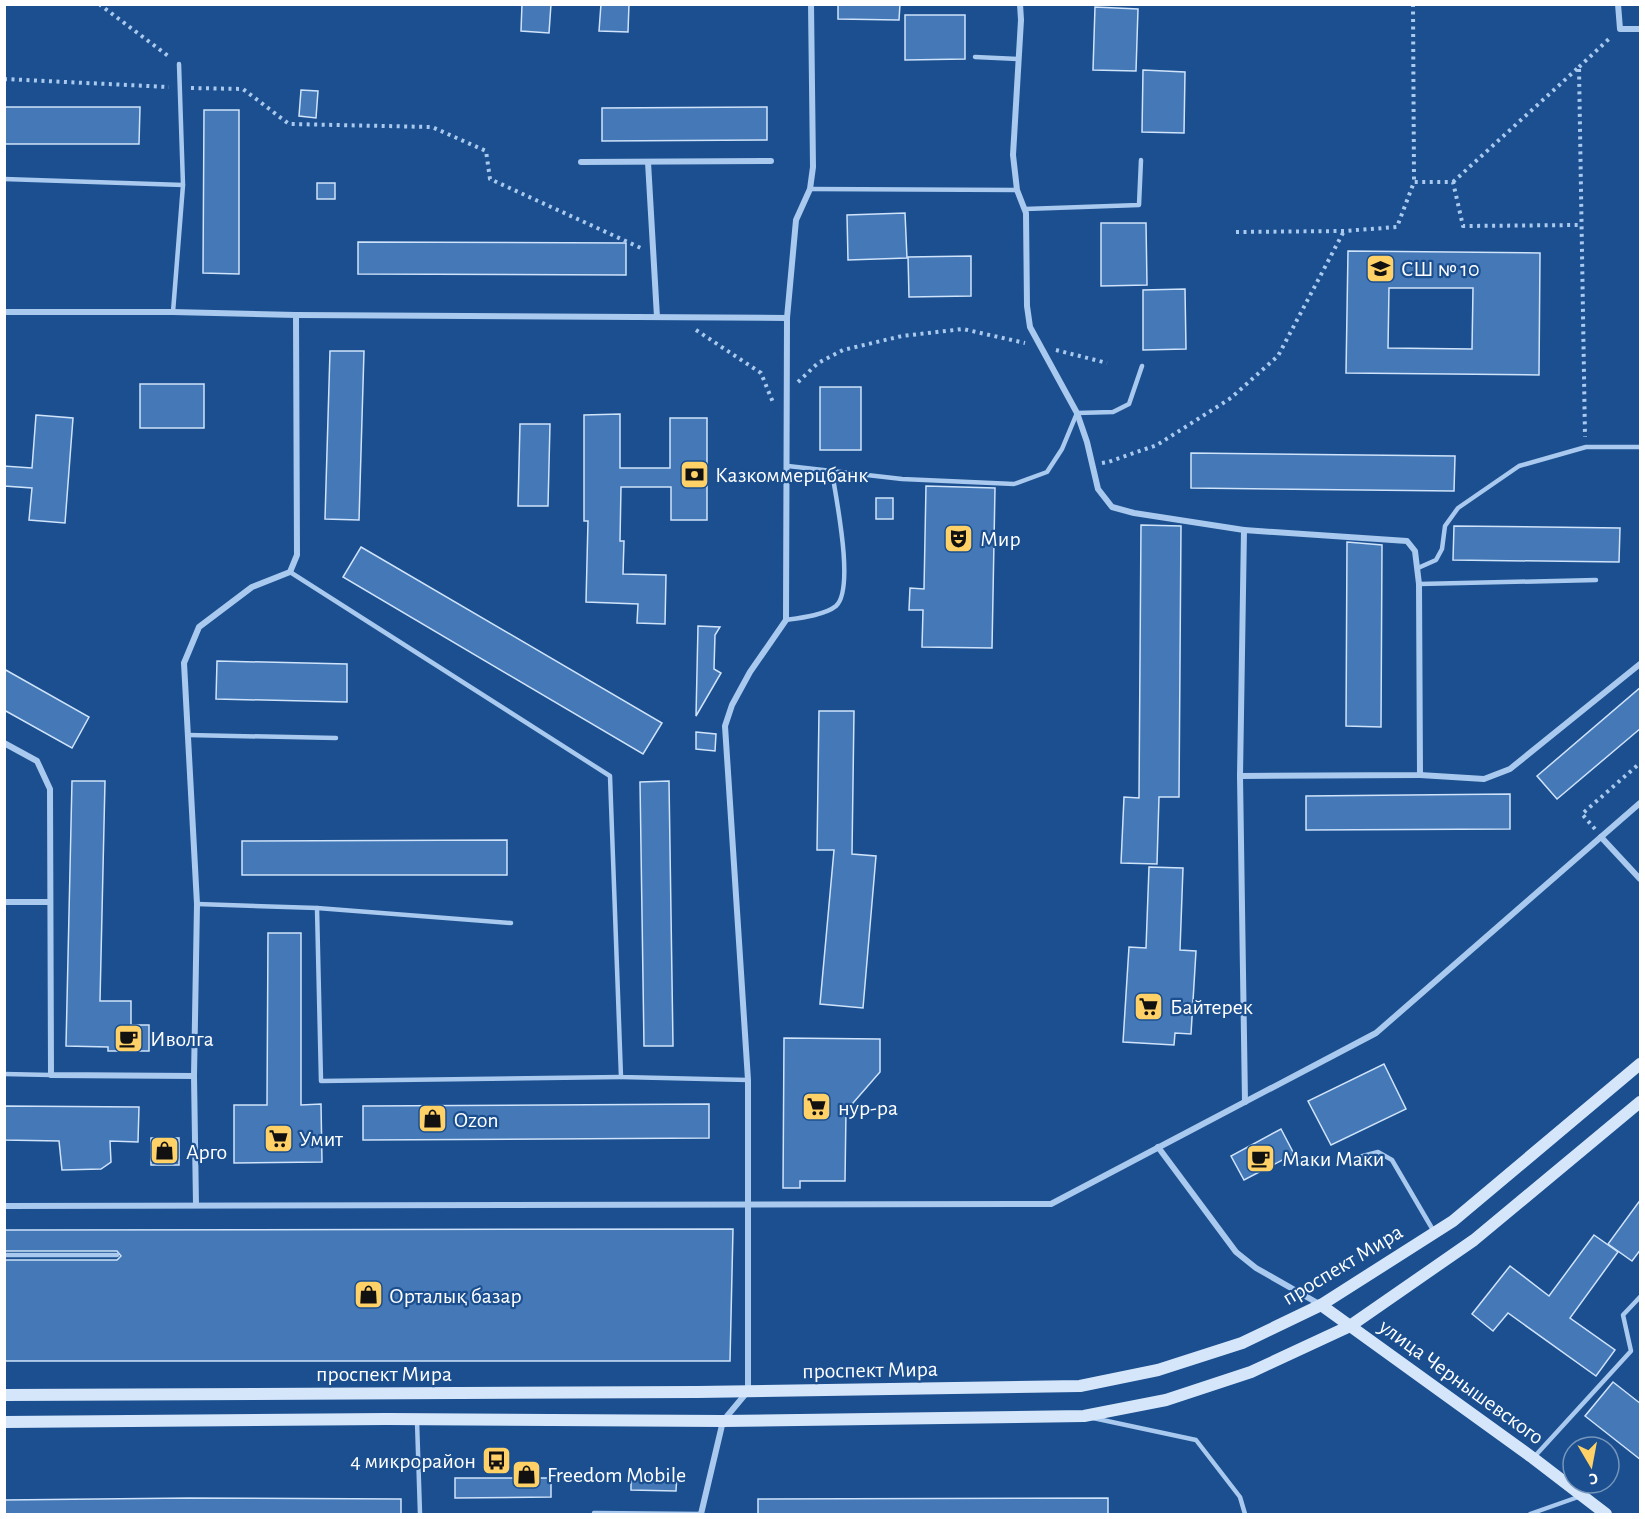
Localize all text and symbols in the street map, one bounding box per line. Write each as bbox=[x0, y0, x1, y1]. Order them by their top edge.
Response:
school or university icon: СШ № 10 bbox=[1364, 252, 1396, 284]
place label: СШ № 10 bbox=[1401, 258, 1480, 280]
bank icon: Казкоммерцбанк bbox=[678, 458, 710, 490]
place label: Казкоммерцбанк bbox=[715, 464, 868, 486]
theatre icon: Мир bbox=[943, 522, 975, 554]
place label: Мир bbox=[980, 528, 1021, 550]
supermarket icon: Байтерек bbox=[1133, 990, 1165, 1022]
place label: Байтерек bbox=[1170, 996, 1253, 1018]
cafe icon: Иволга bbox=[113, 1022, 145, 1054]
place label: Иволга bbox=[150, 1028, 214, 1050]
supermarket icon: нур-ра bbox=[801, 1091, 833, 1123]
place label: нур-ра bbox=[838, 1097, 898, 1119]
shop icon: Ozon bbox=[417, 1103, 449, 1135]
place label: Ozon bbox=[454, 1109, 499, 1131]
supermarket icon: Умит bbox=[262, 1122, 294, 1154]
place label: Умит bbox=[299, 1128, 344, 1150]
shop icon: Арго bbox=[149, 1135, 181, 1167]
place label: Арго bbox=[186, 1141, 227, 1163]
cafe icon: Маки Маки bbox=[1245, 1142, 1277, 1174]
place label: Маки Маки bbox=[1282, 1148, 1384, 1170]
street label: проспект Мира bbox=[1279, 1220, 1406, 1309]
shop icon: Орталық базар bbox=[352, 1279, 384, 1311]
place label: Орталық базар bbox=[389, 1285, 522, 1307]
street label: улица Чернышевского bbox=[1374, 1314, 1548, 1449]
street label: проспект Мира bbox=[802, 1358, 938, 1382]
street label: проспект Мира bbox=[316, 1363, 452, 1385]
north arrow bbox=[1561, 1435, 1621, 1495]
bus stop icon: 4 микрорайон bbox=[481, 1444, 513, 1476]
place label: 4 микрорайон bbox=[350, 1450, 476, 1472]
shop icon: Freedom Mobile bbox=[510, 1458, 542, 1490]
place label: Freedom Mobile bbox=[547, 1464, 686, 1486]
text: С bbox=[1588, 1470, 1599, 1487]

